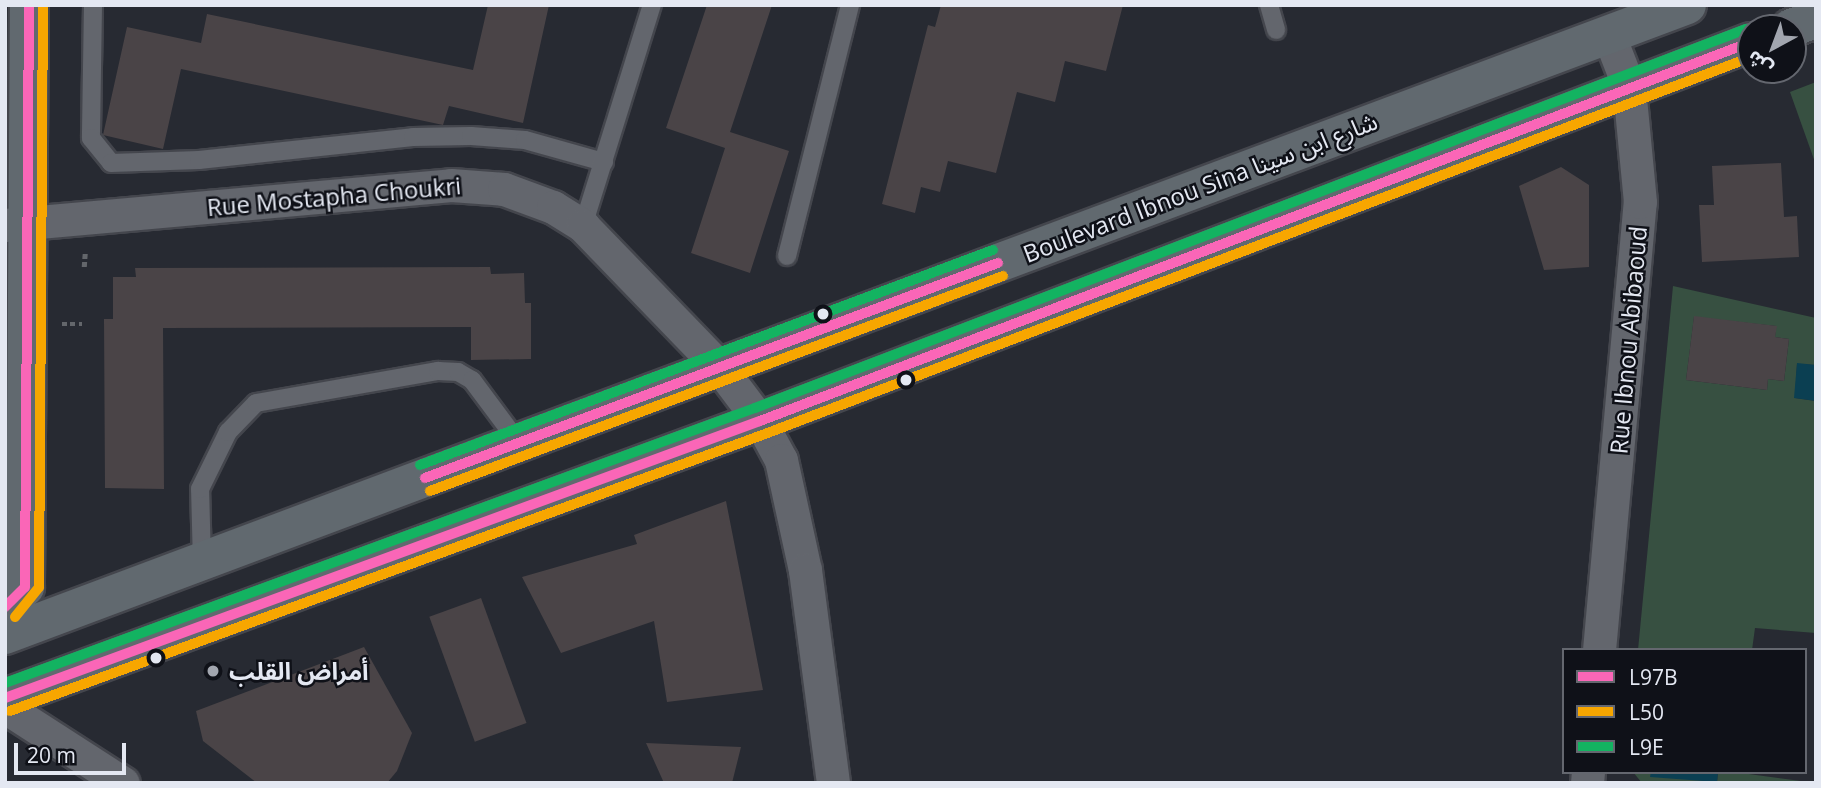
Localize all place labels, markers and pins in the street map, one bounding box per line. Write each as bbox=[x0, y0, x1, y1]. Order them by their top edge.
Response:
unlabelled marker bbox=[816, 307, 830, 321]
unlabelled marker bbox=[899, 373, 913, 387]
unlabelled marker bbox=[149, 651, 163, 665]
place label: أمراض القلب bbox=[229, 657, 369, 685]
marker: أمراض القلب bbox=[203, 661, 223, 681]

